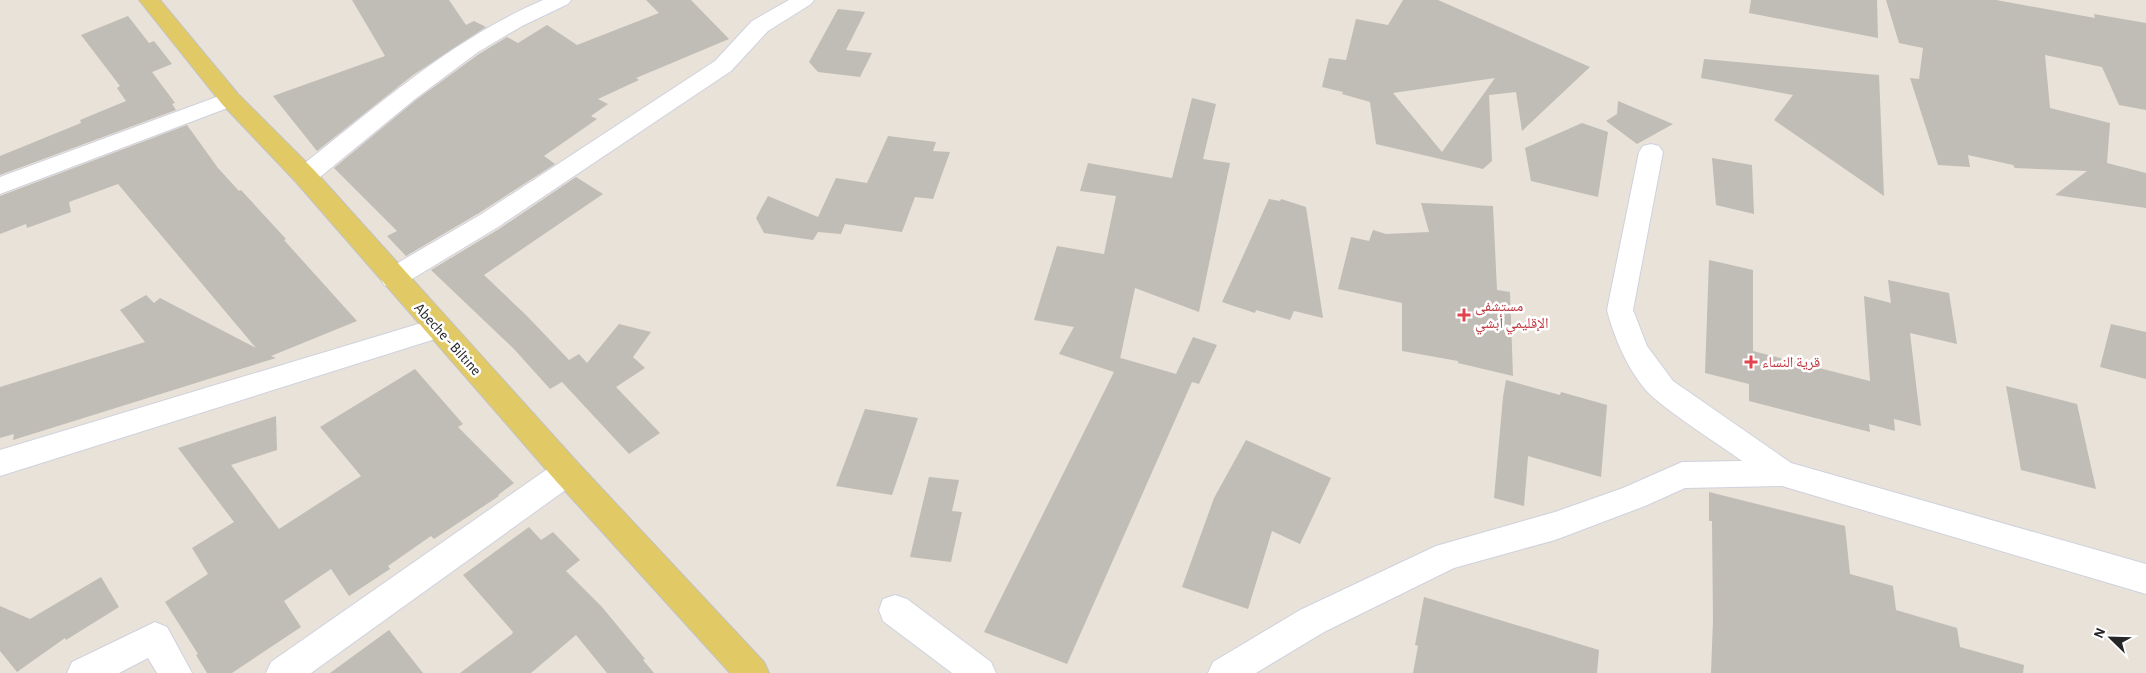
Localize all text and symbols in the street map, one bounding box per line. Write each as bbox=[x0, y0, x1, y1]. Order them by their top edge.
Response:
place label: مستشفى الإقليمي أبشي bbox=[1475, 299, 1549, 335]
street label: Abeche - Biltine bbox=[411, 300, 484, 379]
marker: مستشفى الإقليمي أبشي bbox=[1457, 308, 1471, 322]
marker: قرية النساء bbox=[1744, 355, 1758, 369]
place label: قرية النساء bbox=[1762, 355, 1820, 371]
north arrow bbox=[2086, 613, 2136, 663]
text: N bbox=[2092, 626, 2108, 641]

